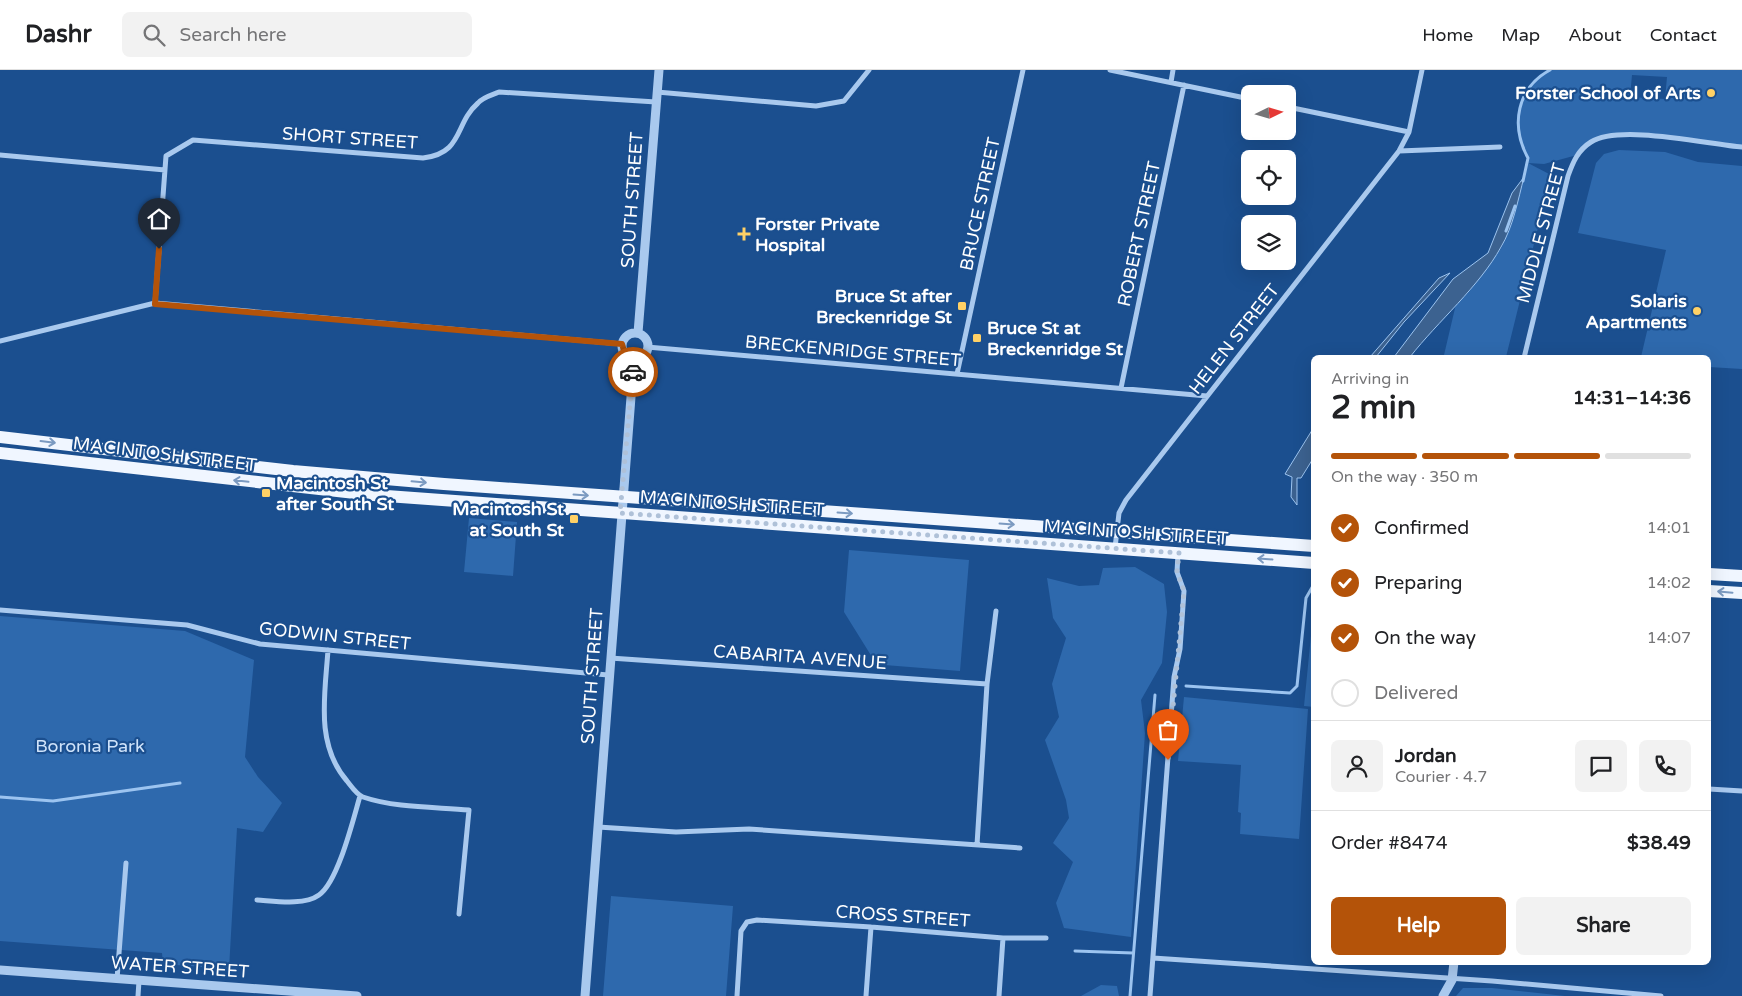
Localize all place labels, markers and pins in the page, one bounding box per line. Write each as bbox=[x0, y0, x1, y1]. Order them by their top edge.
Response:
place label: Forster School of Arts bbox=[1515, 82, 1701, 104]
marker: Forster School of Arts bbox=[1705, 87, 1717, 99]
pin bbox=[138, 198, 180, 249]
place label: Forster Private Hospital bbox=[755, 213, 880, 256]
marker: Forster Private Hospital bbox=[737, 227, 751, 241]
place label: Bruce St after Breckenridge St bbox=[816, 285, 953, 328]
place label: Solaris Apartments bbox=[1585, 290, 1687, 333]
marker: Bruce St after Breckenridge St bbox=[956, 300, 968, 312]
marker: Solaris Apartments bbox=[1691, 305, 1703, 317]
place label: Bruce St at Breckenridge St bbox=[987, 317, 1123, 360]
marker: Bruce St at Breckenridge St bbox=[971, 332, 983, 344]
place label: Macintosh St after South St bbox=[276, 472, 394, 515]
marker: Macintosh St after South St bbox=[260, 487, 272, 499]
place label: Macintosh St at South St bbox=[452, 498, 564, 541]
marker: Macintosh St at South St bbox=[568, 513, 580, 525]
pin bbox=[1147, 709, 1189, 760]

